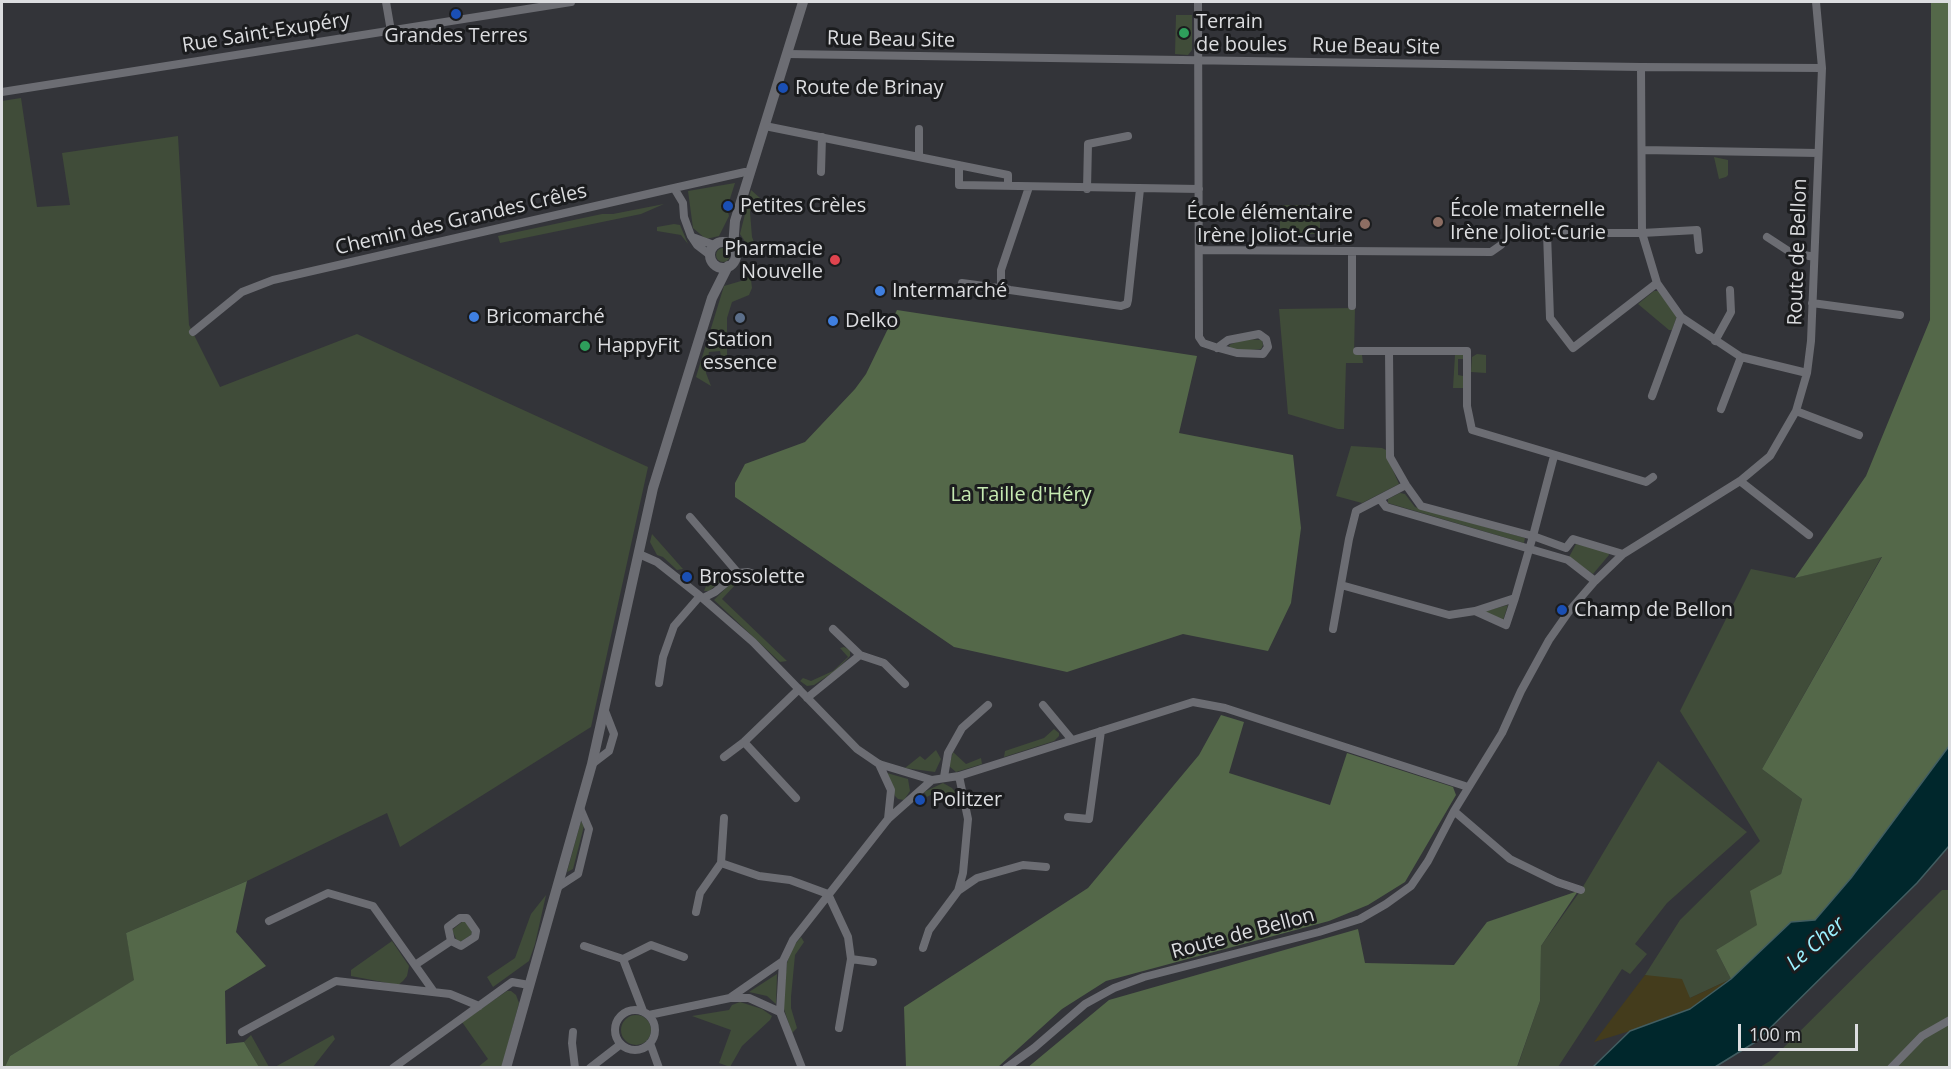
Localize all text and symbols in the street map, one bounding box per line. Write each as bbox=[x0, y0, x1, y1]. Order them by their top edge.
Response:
marker: Grandes Terres bbox=[449, 7, 463, 21]
street label: Rue Saint-Exupéry bbox=[180, 8, 352, 58]
place label: Terrain de boules bbox=[1196, 10, 1287, 57]
place label: Grandes Terres bbox=[384, 24, 528, 48]
marker: Terrain de boules bbox=[1177, 26, 1191, 40]
street label: Rue Beau Site bbox=[827, 27, 955, 53]
street label: Rue Beau Site bbox=[1312, 34, 1440, 60]
place label: Route de Brinay bbox=[795, 76, 943, 100]
marker: Route de Brinay bbox=[776, 81, 790, 95]
street label: Route de Bellon bbox=[1783, 178, 1813, 326]
street label: Chemin des Grandes Crêles bbox=[333, 179, 589, 261]
place label: Petites Crèles bbox=[740, 194, 866, 218]
place label: École maternelle Irène Joliot-Curie bbox=[1450, 198, 1606, 245]
marker: Petites Crèles bbox=[721, 199, 735, 213]
place label: École élémentaire Irène Joliot-Curie bbox=[1187, 201, 1353, 248]
marker: École maternelle Irène Joliot-Curie bbox=[1431, 215, 1445, 229]
marker: École élémentaire Irène Joliot-Curie bbox=[1358, 217, 1372, 231]
place label: Pharmacie Nouvelle bbox=[724, 237, 823, 284]
marker: Pharmacie Nouvelle bbox=[828, 253, 842, 267]
place label: Intermarché bbox=[892, 279, 1007, 303]
marker: Intermarché bbox=[873, 284, 887, 298]
place label: Bricomarché bbox=[486, 305, 605, 329]
place label: Delko bbox=[845, 309, 898, 333]
marker: Bricomarché bbox=[467, 310, 481, 324]
marker: Station essence bbox=[733, 311, 747, 325]
marker: Delko bbox=[826, 314, 840, 328]
place label: Station essence bbox=[703, 328, 777, 375]
place label: HappyFit bbox=[597, 334, 680, 358]
marker: HappyFit bbox=[578, 339, 592, 353]
park label: La Taille d'Héry bbox=[950, 483, 1092, 507]
place label: Brossolette bbox=[699, 565, 805, 589]
marker: Brossolette bbox=[680, 570, 694, 584]
place label: Champ de Bellon bbox=[1574, 598, 1733, 622]
marker: Champ de Bellon bbox=[1555, 603, 1569, 617]
place label: Politzer bbox=[932, 788, 1002, 812]
marker: Politzer bbox=[913, 793, 927, 807]
street label: Route de Bellon bbox=[1169, 903, 1317, 965]
water label: Le Cher bbox=[1782, 912, 1850, 976]
scale bar bbox=[1741, 1012, 1861, 1050]
text: 100 m bbox=[1749, 1022, 1801, 1046]

